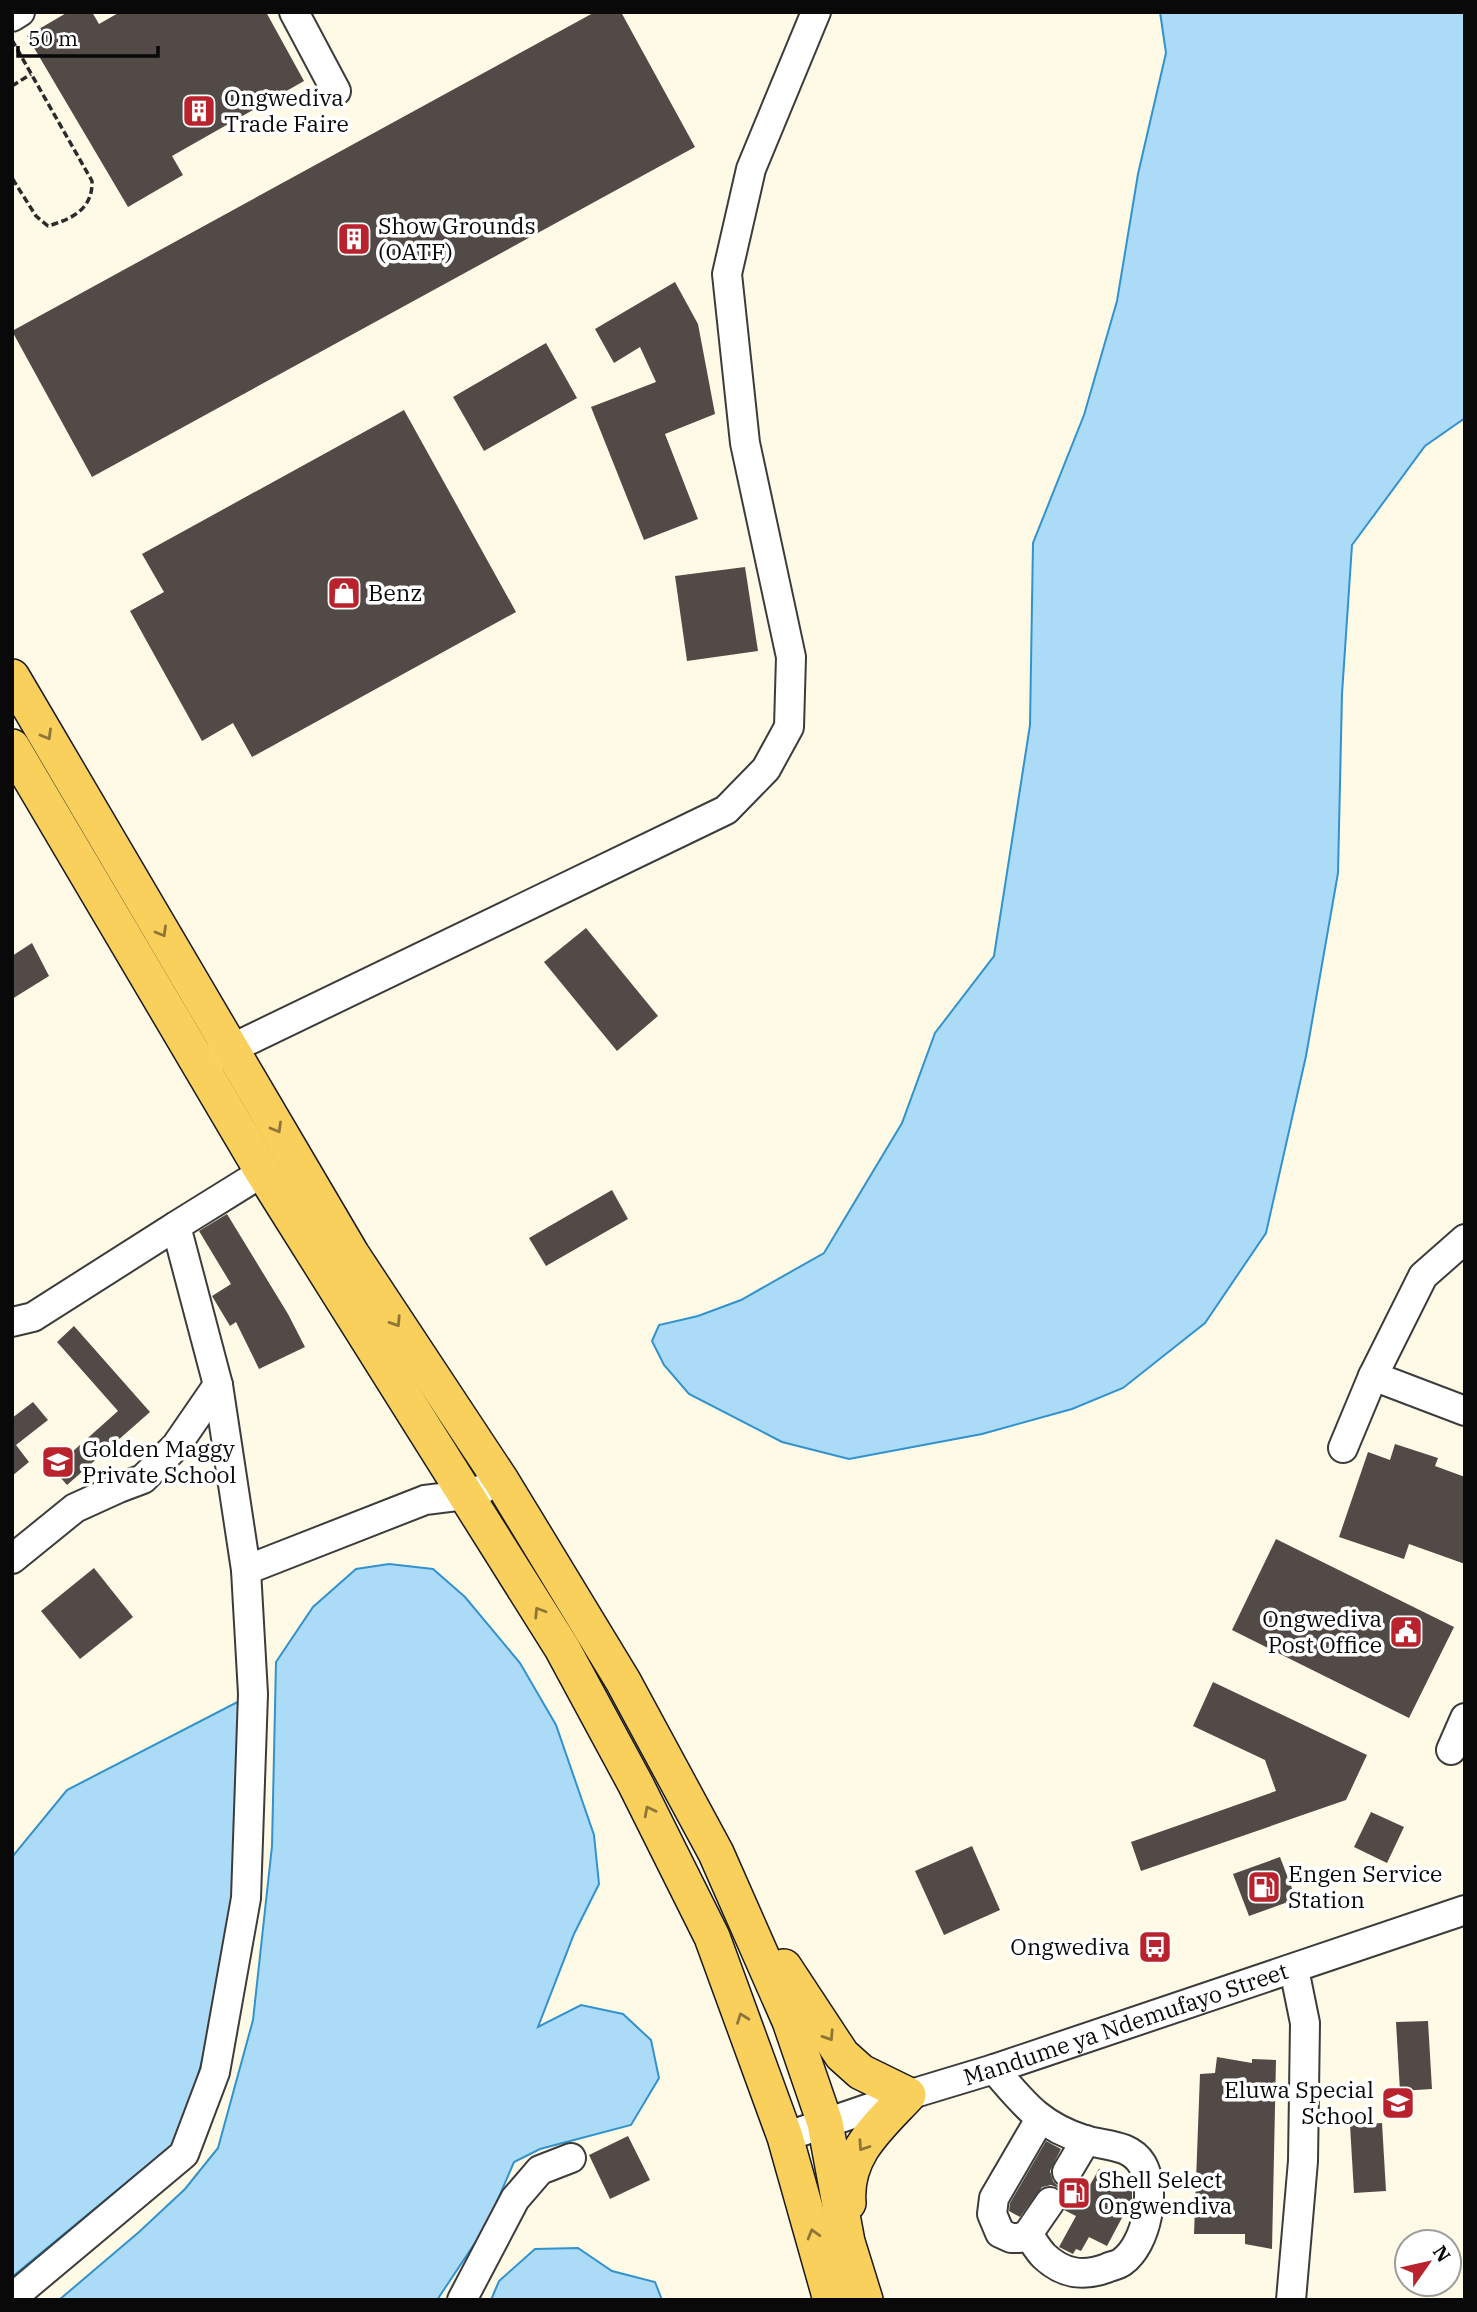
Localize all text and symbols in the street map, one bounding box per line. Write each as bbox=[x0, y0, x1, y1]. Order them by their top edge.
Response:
scale bar bbox=[18, 14, 158, 58]
text: 50 m bbox=[28, 24, 78, 52]
place label: Ongwediva Trade Faire bbox=[224, 82, 349, 138]
building icon: Ongwediva Trade Faire bbox=[180, 92, 218, 130]
place label: Show Grounds (OATF) bbox=[378, 210, 536, 266]
building icon: Show Grounds (OATF) bbox=[335, 220, 373, 258]
shop icon: Benz bbox=[325, 574, 363, 612]
place label: Benz bbox=[368, 577, 422, 607]
one-way arrow bbox=[39, 728, 52, 741]
one-way arrow bbox=[154, 924, 167, 937]
one-way arrow bbox=[269, 1120, 282, 1133]
one-way arrow bbox=[388, 1314, 400, 1327]
place label: Golden Maggy Private School bbox=[82, 1433, 237, 1489]
school or university icon: Golden Maggy Private School bbox=[39, 1443, 77, 1481]
place label: Ongwediva Post Office bbox=[1262, 1603, 1382, 1659]
one-way arrow bbox=[534, 1606, 547, 1619]
public building icon: Ongwediva Post Office bbox=[1387, 1613, 1425, 1651]
one-way arrow bbox=[643, 1806, 657, 1818]
place label: Engen Service Station bbox=[1288, 1858, 1442, 1914]
fuel station icon: Engen Service Station bbox=[1245, 1868, 1283, 1906]
bus stop icon: Ongwediva bbox=[1136, 1928, 1174, 1966]
place label: Ongwediva bbox=[1010, 1931, 1130, 1961]
street label: Mandume ya Ndemufayo Street bbox=[960, 1955, 1292, 2091]
one-way arrow bbox=[736, 2013, 750, 2025]
one-way arrow bbox=[821, 2028, 834, 2041]
place label: Eluwa Special School bbox=[1224, 2074, 1374, 2130]
school or university icon: Eluwa Special School bbox=[1379, 2084, 1417, 2122]
one-way arrow bbox=[859, 2138, 871, 2151]
place label: Shell Select Ongwendiva bbox=[1098, 2164, 1232, 2220]
fuel station icon: Shell Select Ongwendiva bbox=[1055, 2174, 1093, 2212]
one-way arrow bbox=[807, 2228, 821, 2240]
north arrow bbox=[1393, 2228, 1463, 2298]
text: N bbox=[1428, 2241, 1456, 2266]

